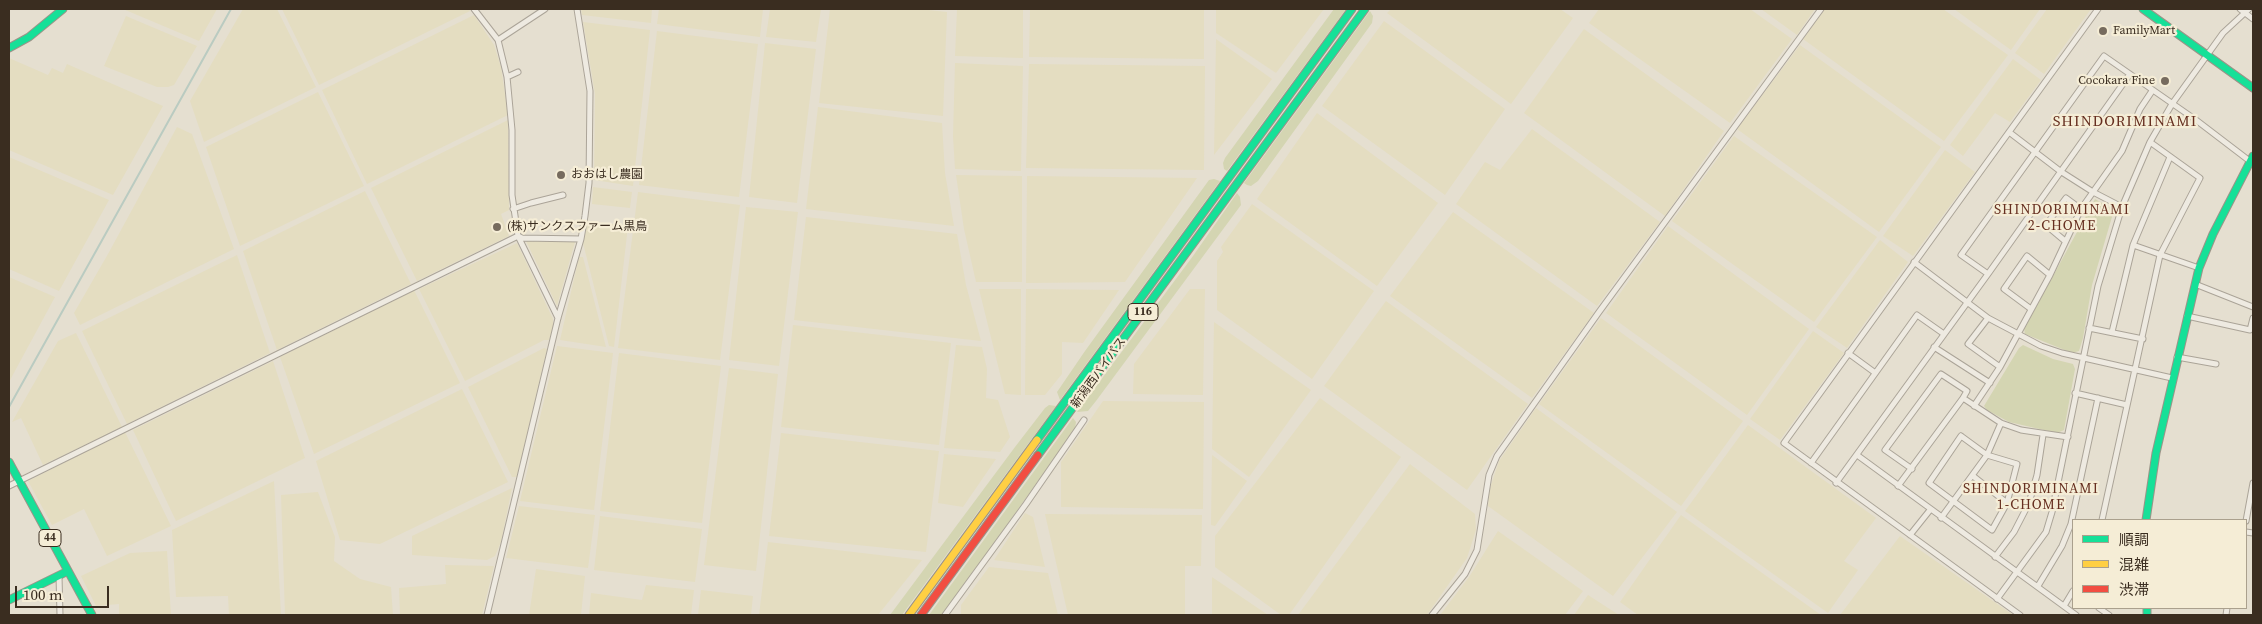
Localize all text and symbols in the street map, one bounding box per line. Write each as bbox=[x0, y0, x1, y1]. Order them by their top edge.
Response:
place label: FamilyMart bbox=[2113, 24, 2175, 38]
marker: FamilyMart bbox=[2097, 25, 2109, 37]
place label: Cocokara Fine bbox=[2078, 74, 2155, 88]
marker: Cocokara Fine bbox=[2159, 75, 2171, 87]
district label: SHINDORIMINAMI bbox=[2051, 113, 2199, 131]
place label: おおはし農園 bbox=[571, 168, 643, 182]
marker: おおはし農園 bbox=[555, 169, 567, 181]
district label: SHINDORIMINAMI 2-CHOME bbox=[1992, 202, 2132, 234]
place label: (株)サンクスファーム黒鳥 bbox=[507, 220, 647, 234]
marker: (株)サンクスファーム黒鳥 bbox=[491, 221, 503, 233]
road number: 116 bbox=[1128, 304, 1158, 320]
street label: 新潟西バイパス bbox=[1068, 335, 1130, 411]
district label: SHINDORIMINAMI 1-CHOME bbox=[1961, 481, 2101, 514]
legend bbox=[2072, 519, 2247, 609]
text: 順調 bbox=[2119, 529, 2149, 550]
road number: 44 bbox=[39, 530, 61, 546]
text: 混雑 bbox=[2119, 554, 2149, 575]
scale bar bbox=[18, 576, 111, 608]
text: 渋滞 bbox=[2119, 579, 2149, 600]
text: 100 m bbox=[23, 584, 63, 605]

